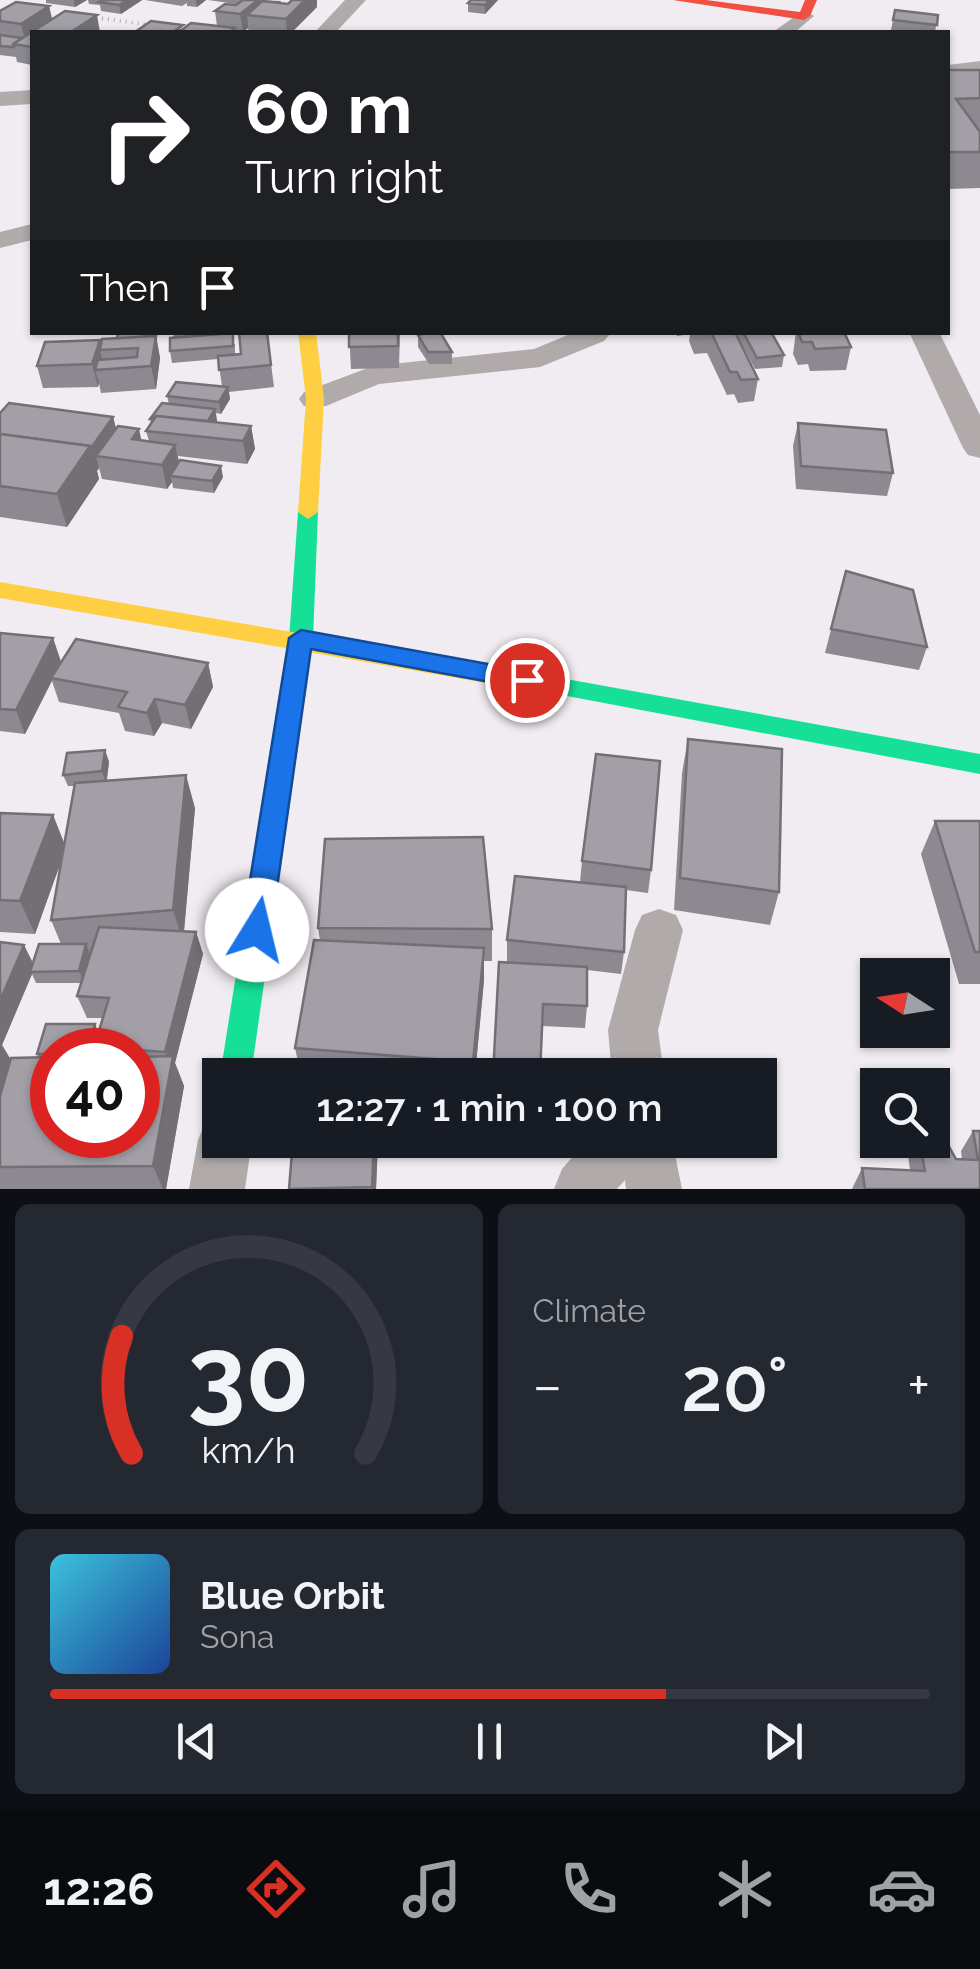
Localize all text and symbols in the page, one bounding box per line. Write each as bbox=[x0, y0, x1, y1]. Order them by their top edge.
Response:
text: 60 m bbox=[245, 67, 412, 149]
icon: right bbox=[80, 70, 210, 200]
text: Turn right bbox=[245, 151, 443, 204]
icon: arrive bbox=[190, 260, 245, 315]
text: Then bbox=[80, 265, 170, 310]
pin bbox=[485, 638, 570, 723]
icon: arrive bbox=[500, 653, 555, 708]
position arrow bbox=[205, 878, 309, 982]
north arrow bbox=[860, 958, 950, 1048]
map controls bbox=[860, 958, 950, 1158]
speed limit sign: 40 bbox=[30, 1028, 160, 1158]
button: search bbox=[860, 1068, 950, 1158]
text: 12:27 · 1 min · 100 m bbox=[316, 1085, 663, 1130]
text: Climate bbox=[533, 1292, 646, 1329]
text: 30 bbox=[188, 1313, 310, 1435]
text: 20° bbox=[681, 1340, 788, 1429]
text: − bbox=[533, 1353, 562, 1418]
text: + bbox=[907, 1353, 930, 1418]
text: km/h bbox=[202, 1429, 296, 1471]
text: Blue Orbit bbox=[200, 1573, 385, 1618]
text: Sona bbox=[200, 1618, 275, 1655]
icon: previous bbox=[169, 1714, 224, 1769]
icon: pause bbox=[462, 1714, 517, 1769]
icon: next bbox=[756, 1714, 811, 1769]
icon: directions bbox=[241, 1854, 311, 1924]
icon: music bbox=[397, 1854, 467, 1924]
icon: phone bbox=[554, 1854, 624, 1924]
icon: climate bbox=[710, 1854, 780, 1924]
icon: car bbox=[867, 1854, 937, 1924]
text: 12:26 bbox=[43, 1863, 155, 1916]

